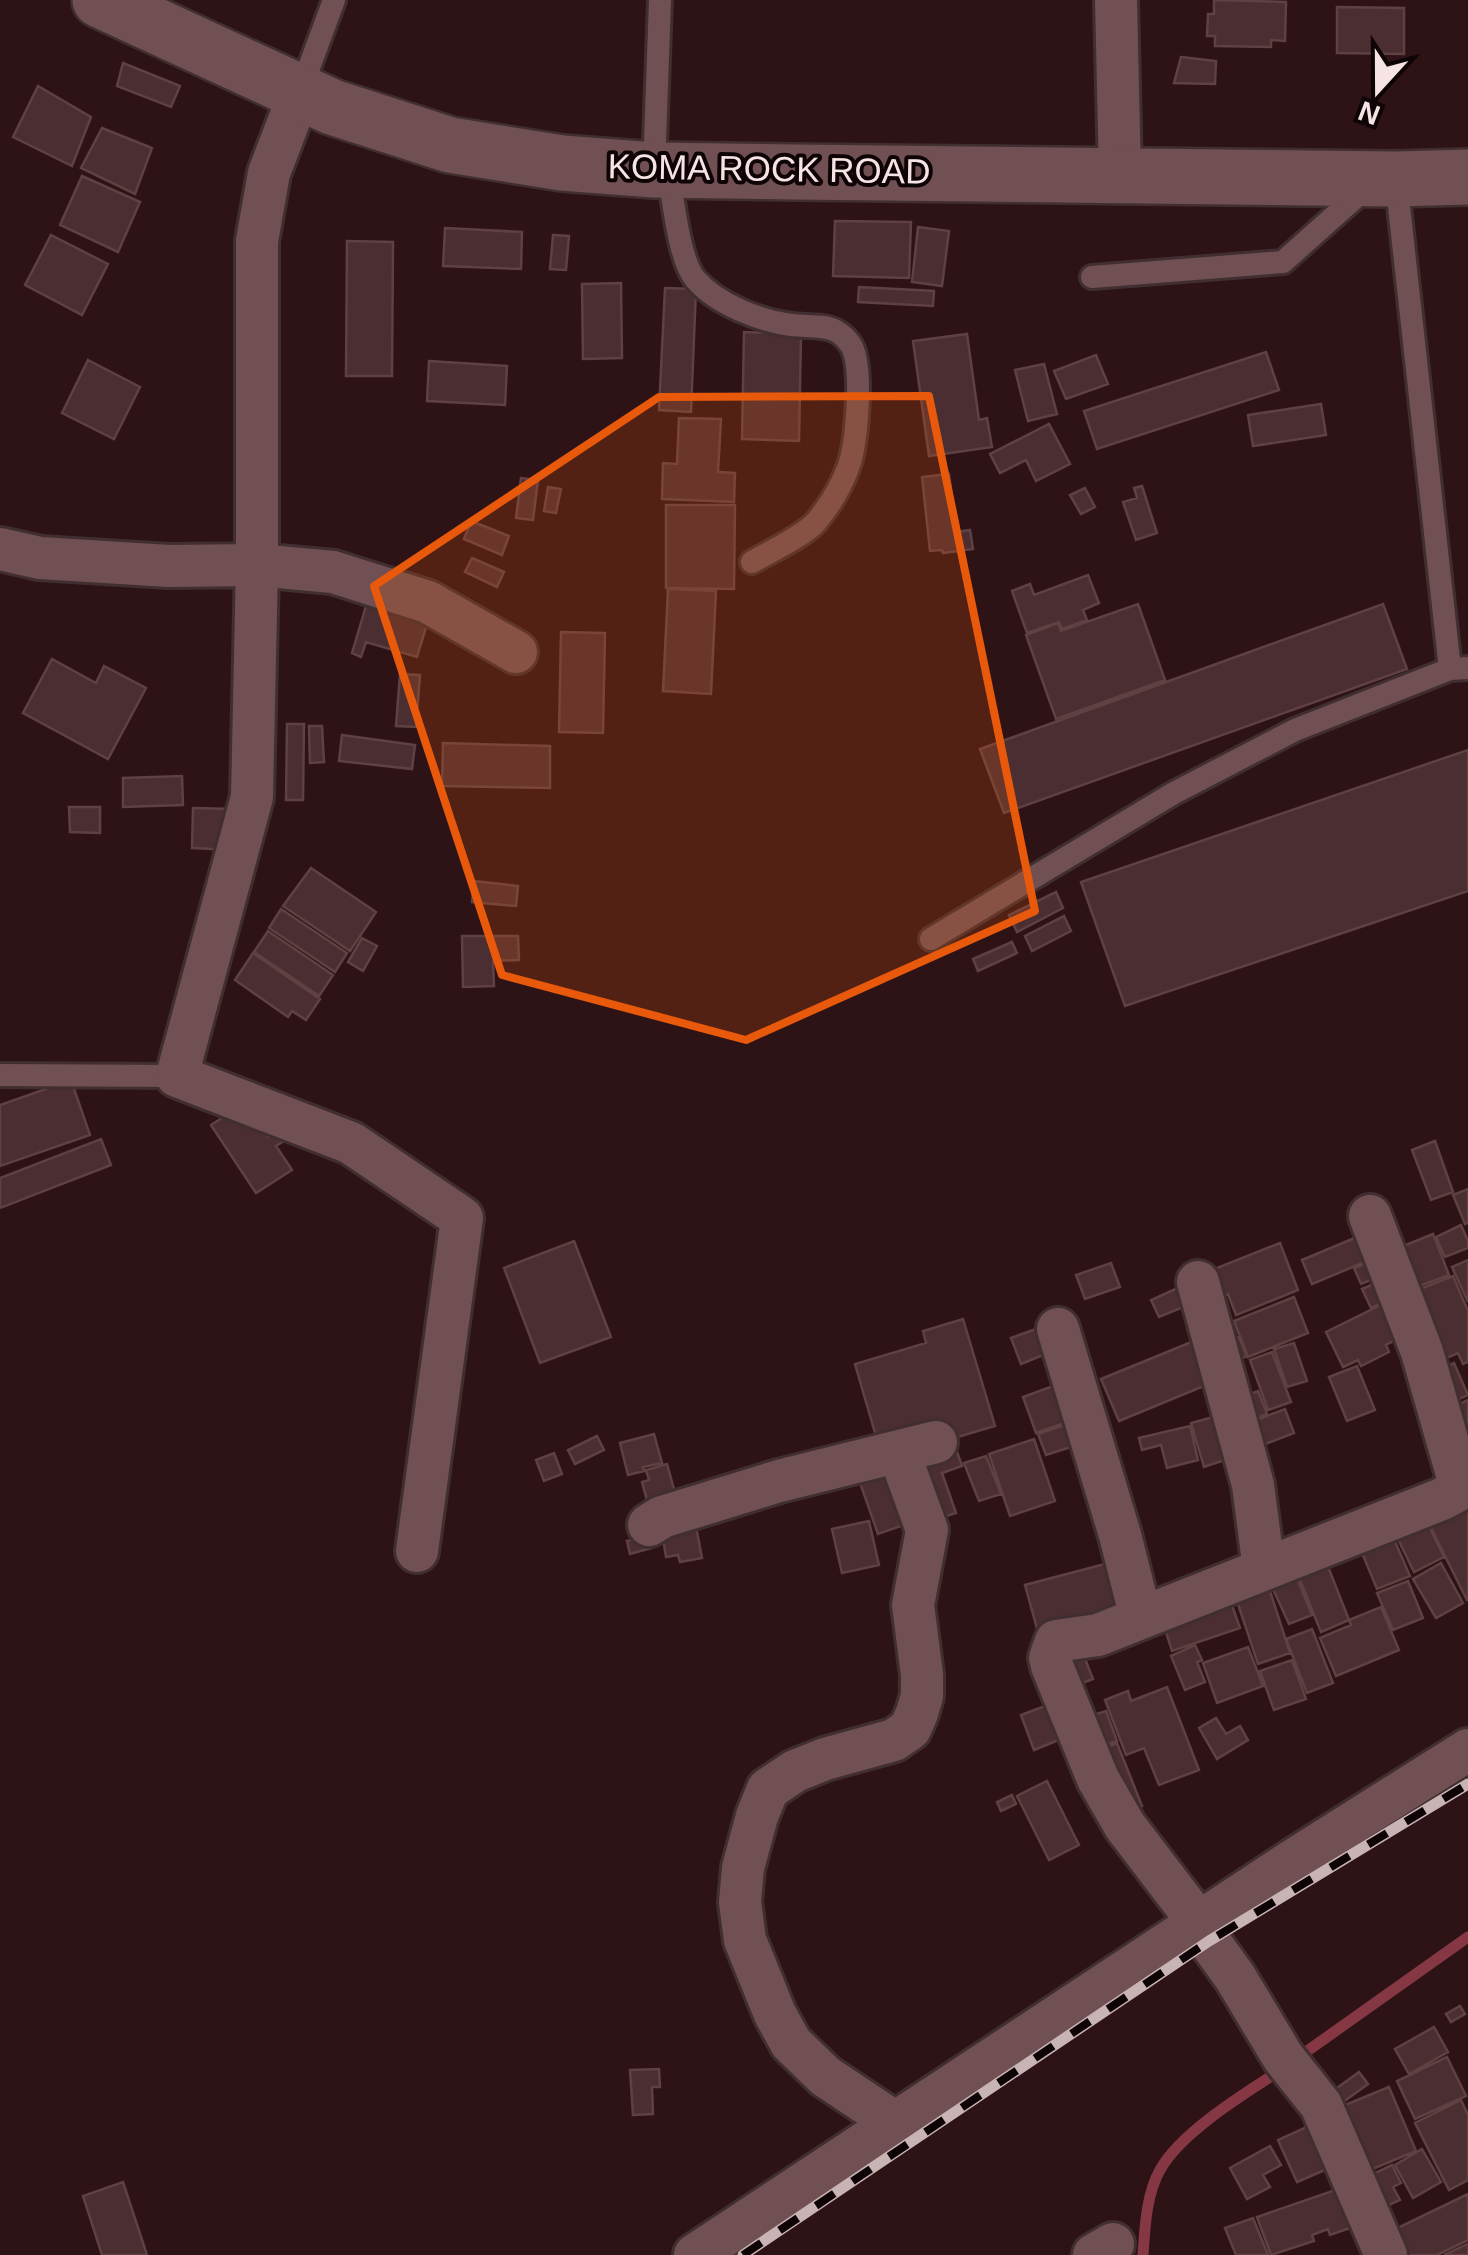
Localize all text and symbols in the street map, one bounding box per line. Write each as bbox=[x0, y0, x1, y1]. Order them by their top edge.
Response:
north arrow bbox=[1328, 40, 1428, 140]
text: N bbox=[1354, 95, 1384, 131]
street label: KOMA ROCK ROAD bbox=[607, 146, 931, 191]

